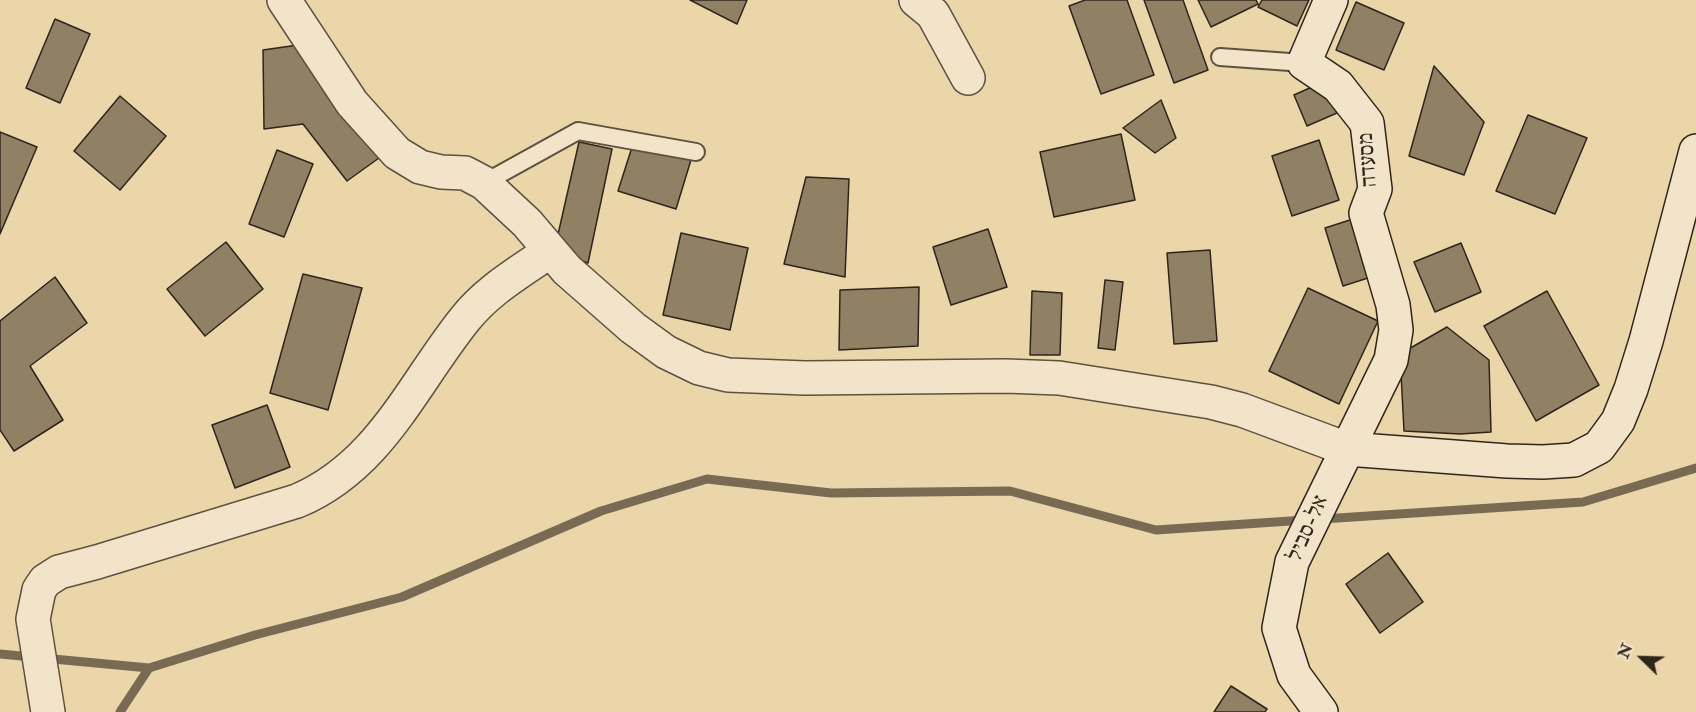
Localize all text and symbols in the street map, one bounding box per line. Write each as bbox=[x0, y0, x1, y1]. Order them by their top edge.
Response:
street label: מסעדה bbox=[1354, 132, 1384, 188]
street label: אל-סביל bbox=[1283, 492, 1335, 566]
north arrow bbox=[1612, 628, 1672, 688]
text: N bbox=[1613, 640, 1637, 661]

